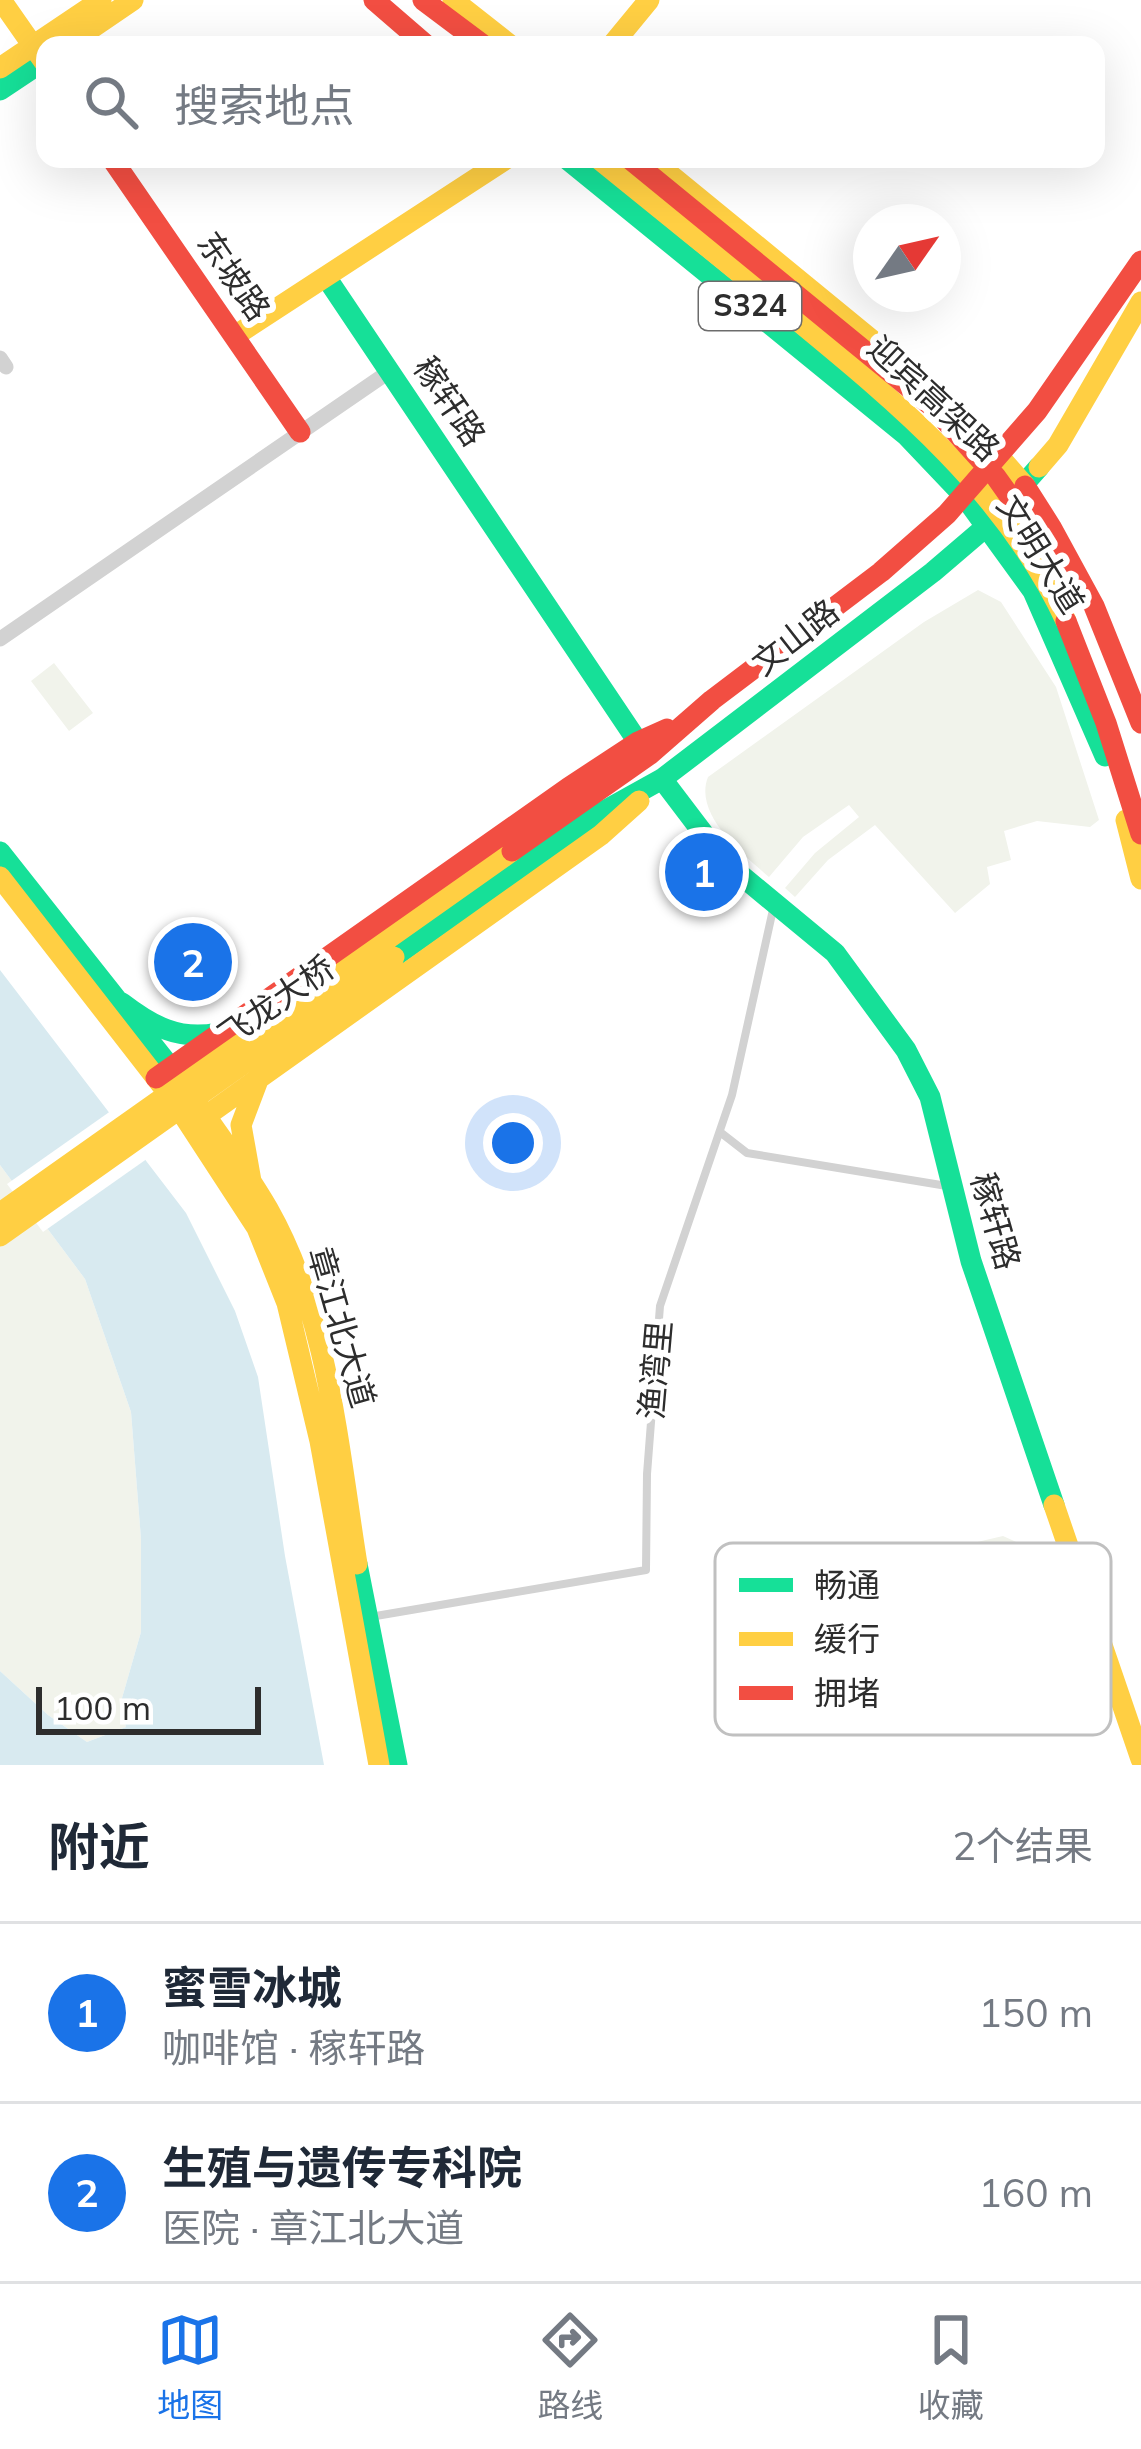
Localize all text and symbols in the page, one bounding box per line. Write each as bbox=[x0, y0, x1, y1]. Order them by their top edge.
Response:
search box bbox=[36, 36, 1105, 168]
icon: search bbox=[78, 69, 144, 135]
text: 搜索地点 bbox=[174, 77, 354, 133]
north arrow bbox=[853, 204, 961, 312]
street label: 东坡路 bbox=[189, 223, 280, 328]
road number: S324 bbox=[699, 282, 801, 330]
street label: 迎宾高架路 bbox=[860, 326, 1009, 469]
street label: 稼轩路 bbox=[406, 348, 495, 453]
street label: 文明大道 bbox=[989, 487, 1094, 621]
street label: 文山路 bbox=[743, 590, 846, 683]
pin: 1 bbox=[665, 827, 743, 917]
pin: 2 bbox=[154, 917, 232, 1007]
street label: 飞龙大桥 bbox=[210, 946, 342, 1055]
your location bbox=[483, 1113, 543, 1173]
street label: 稼轩路 bbox=[963, 1168, 1030, 1274]
street label: 章江北大道 bbox=[300, 1242, 385, 1412]
street label: 渔湾里 bbox=[630, 1319, 679, 1421]
legend bbox=[715, 1543, 1111, 1735]
text: 畅通 bbox=[814, 1564, 880, 1605]
text: 缓行 bbox=[814, 1618, 880, 1659]
text: 拥堵 bbox=[814, 1672, 880, 1713]
scale bar bbox=[36, 1681, 261, 1734]
text: 100 m bbox=[54, 1687, 151, 1728]
text: 附近 bbox=[48, 1814, 150, 1878]
text: 2个结果 bbox=[953, 1821, 1093, 1870]
text: 蜜雪冰城 bbox=[162, 1959, 342, 2015]
text: 1 bbox=[75, 1988, 99, 2037]
text: 150 m bbox=[978, 1988, 1093, 2037]
text: 咖啡馆 · 稼轩路 bbox=[162, 2023, 425, 2072]
text: 生殖与遗传专科院 bbox=[162, 2139, 522, 2195]
text: 2 bbox=[75, 2168, 99, 2217]
text: 160 m bbox=[978, 2168, 1093, 2217]
text: 医院 · 章江北大道 bbox=[162, 2203, 464, 2252]
tab: 地图 bbox=[157, 2307, 223, 2427]
tab: 路线 bbox=[537, 2307, 603, 2427]
tab: 收藏 bbox=[918, 2307, 984, 2427]

